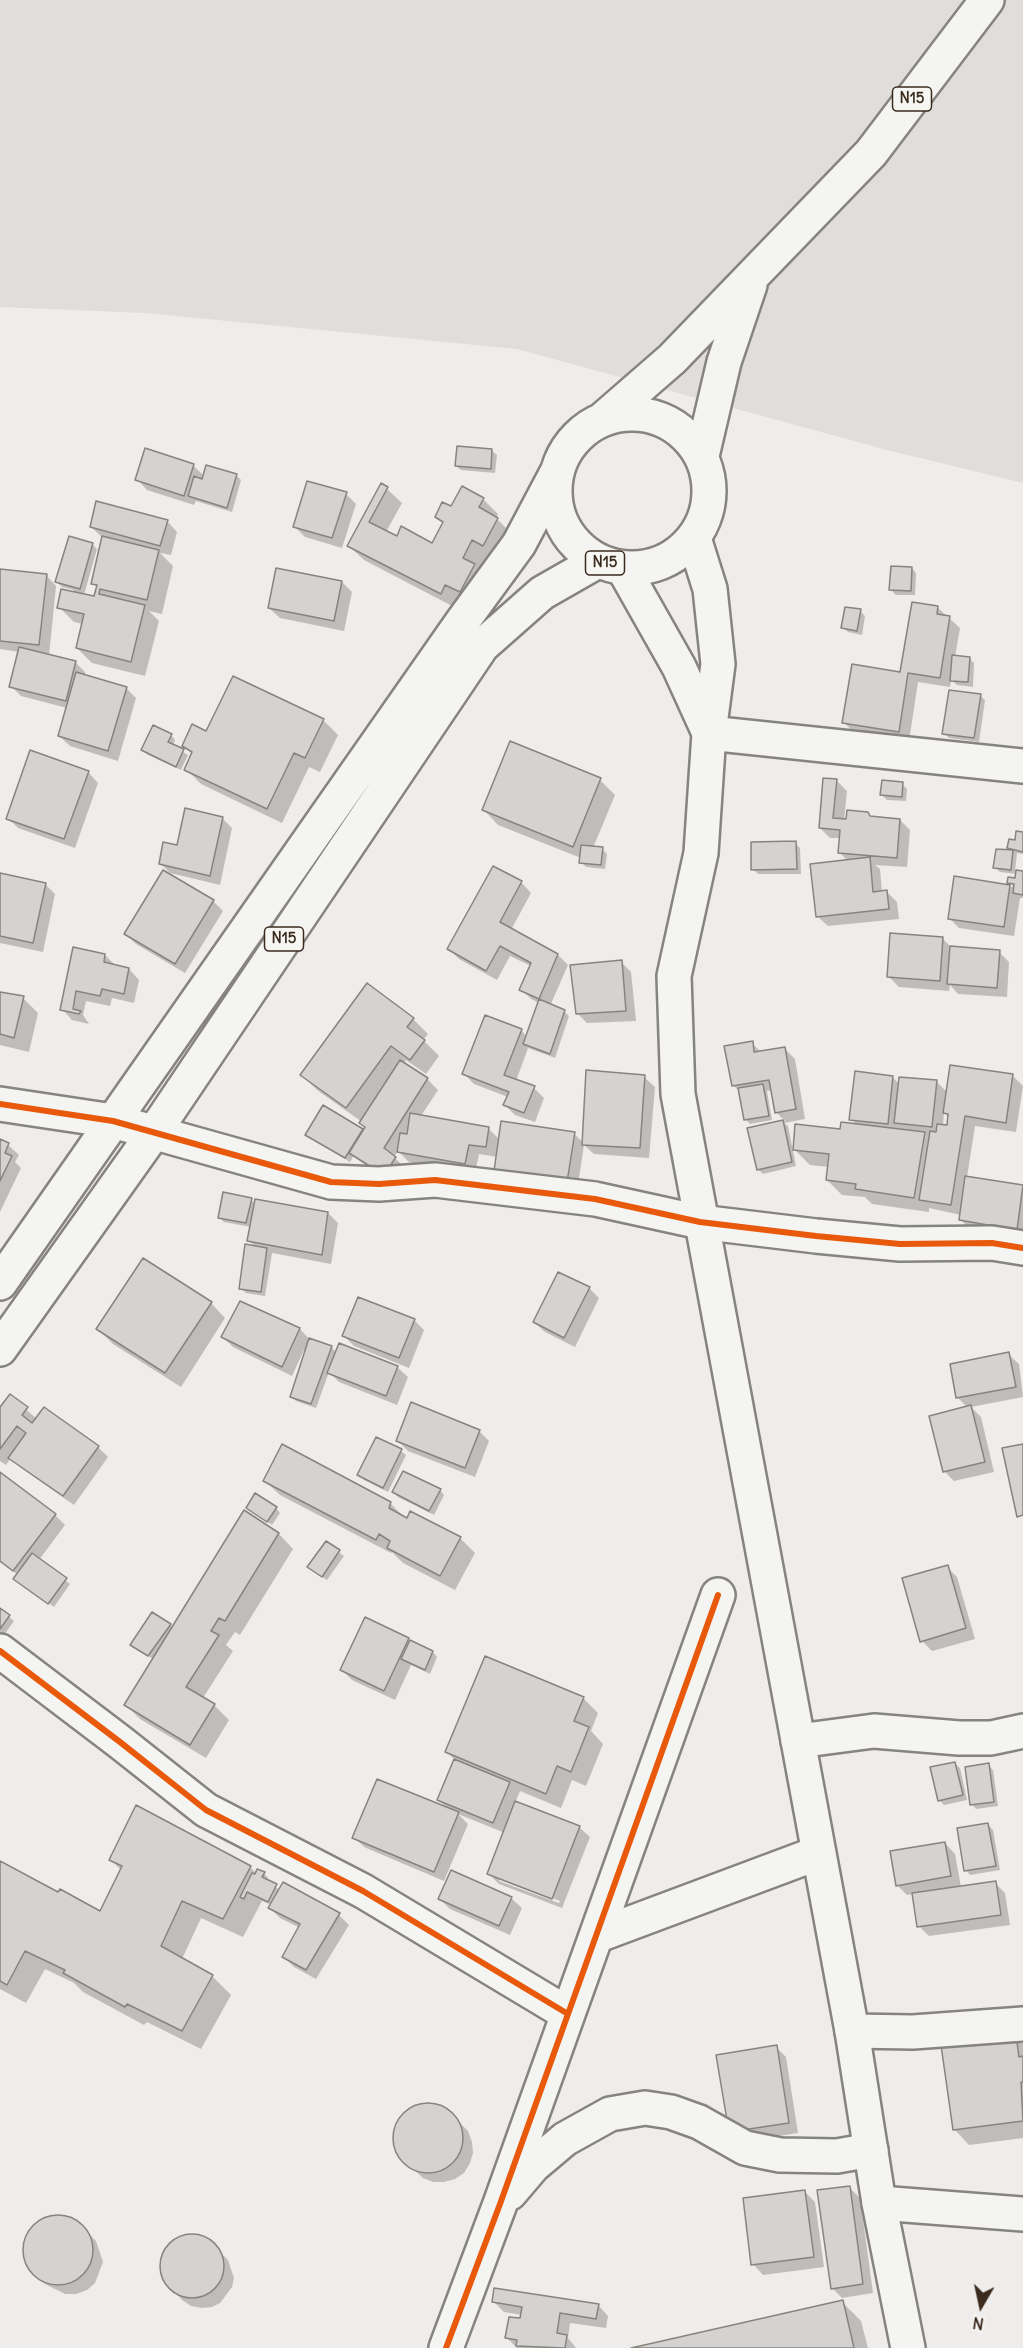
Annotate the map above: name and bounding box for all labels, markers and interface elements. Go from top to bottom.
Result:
road number: N15 [892,87,932,111]
road number: N15 [586,551,624,575]
road number: N15 [264,927,304,951]
north arrow [951,2276,1011,2336]
text: N [971,2313,985,2335]

